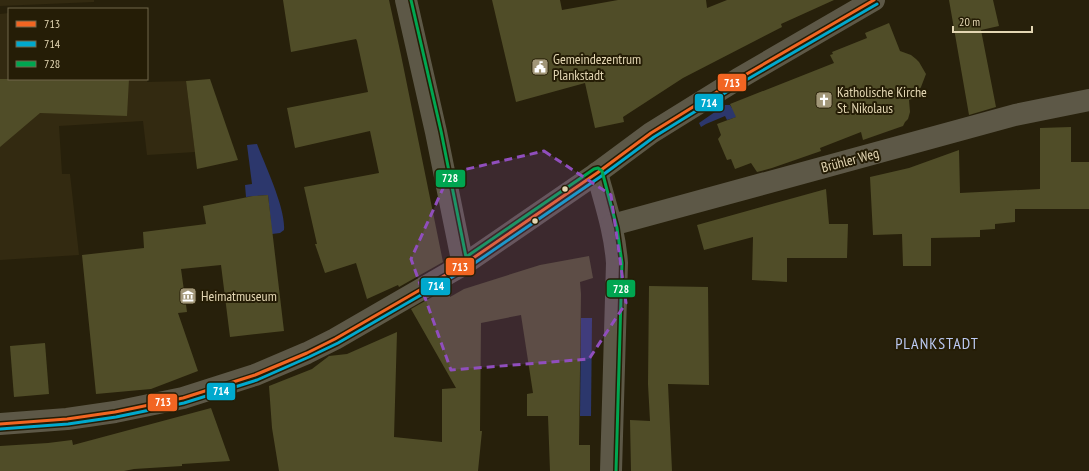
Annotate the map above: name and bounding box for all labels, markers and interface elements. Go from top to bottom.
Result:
legend [8,8,148,80]
scale bar [953,8,1032,34]
text: 20 m [959,14,980,29]
text: 713 [44,16,60,31]
text: 714 [44,36,61,51]
place label: Gemeindezentrum Plankstadt [553,50,641,84]
text: 728 [44,56,60,71]
public building icon: Gemeindezentrum Plankstadt [530,57,550,77]
line badge: 713 [717,73,747,92]
text: 713 [724,76,740,90]
place label: Katholische Kirche St. Nikolaus [837,83,927,117]
church icon: Katholische Kirche St. Nikolaus [814,90,834,110]
line badge: 714 [694,93,724,112]
text: 714 [701,96,718,110]
street label: Brühler Weg [819,144,881,176]
line badge: 728 [435,169,466,188]
text: 728 [442,171,458,185]
unlabelled marker [560,184,570,194]
unlabelled marker [530,216,540,226]
line badge: 713 [445,257,475,276]
text: 713 [452,260,468,274]
line badge: 714 [420,277,451,296]
text: 714 [428,279,445,293]
line badge: 728 [606,279,636,298]
text: 728 [613,282,629,296]
museum icon: Heimatmuseum [178,286,198,306]
place label: Heimatmuseum [201,287,277,305]
district label: PLANKSTADT [895,333,979,353]
line badge: 714 [206,382,236,401]
text: 714 [213,384,230,398]
line badge: 713 [147,393,178,412]
text: 713 [155,395,171,409]

